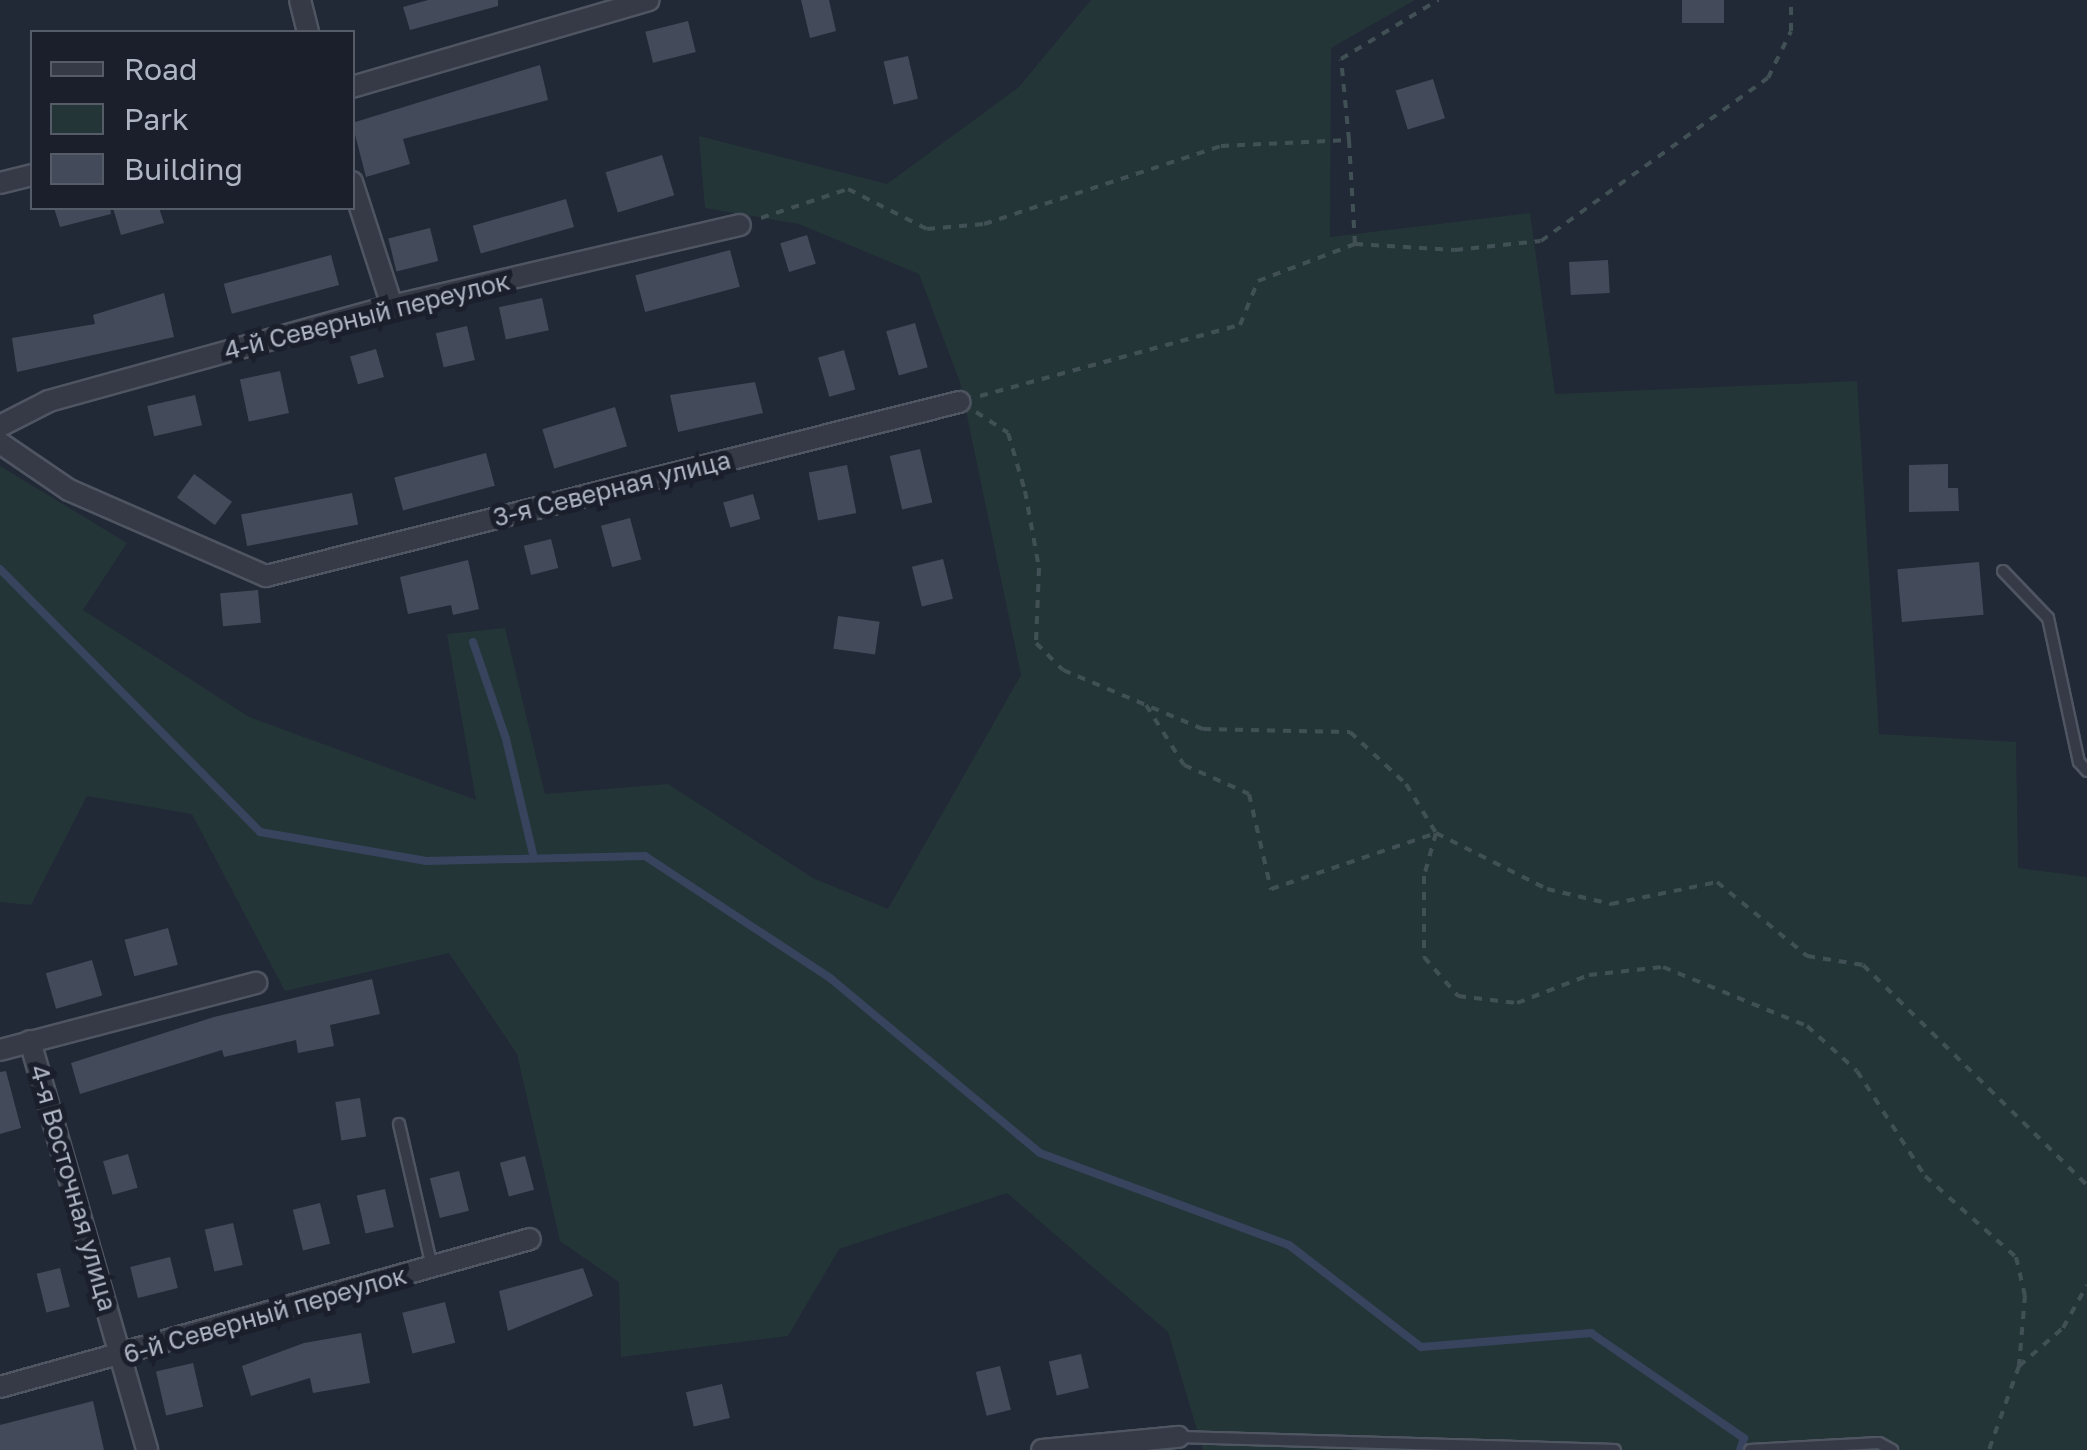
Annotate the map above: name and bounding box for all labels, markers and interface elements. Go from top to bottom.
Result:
legend [30,30,355,210]
text: Road [124,51,198,87]
text: Park [124,101,189,137]
text: Building [124,151,243,187]
street label: 4-й Северный переулок [221,266,513,366]
street label: 3-я Северная улица [490,445,734,533]
street label: 4-я Восточная улица [23,1061,123,1315]
street label: 6-й Северный переулок [120,1260,410,1370]

